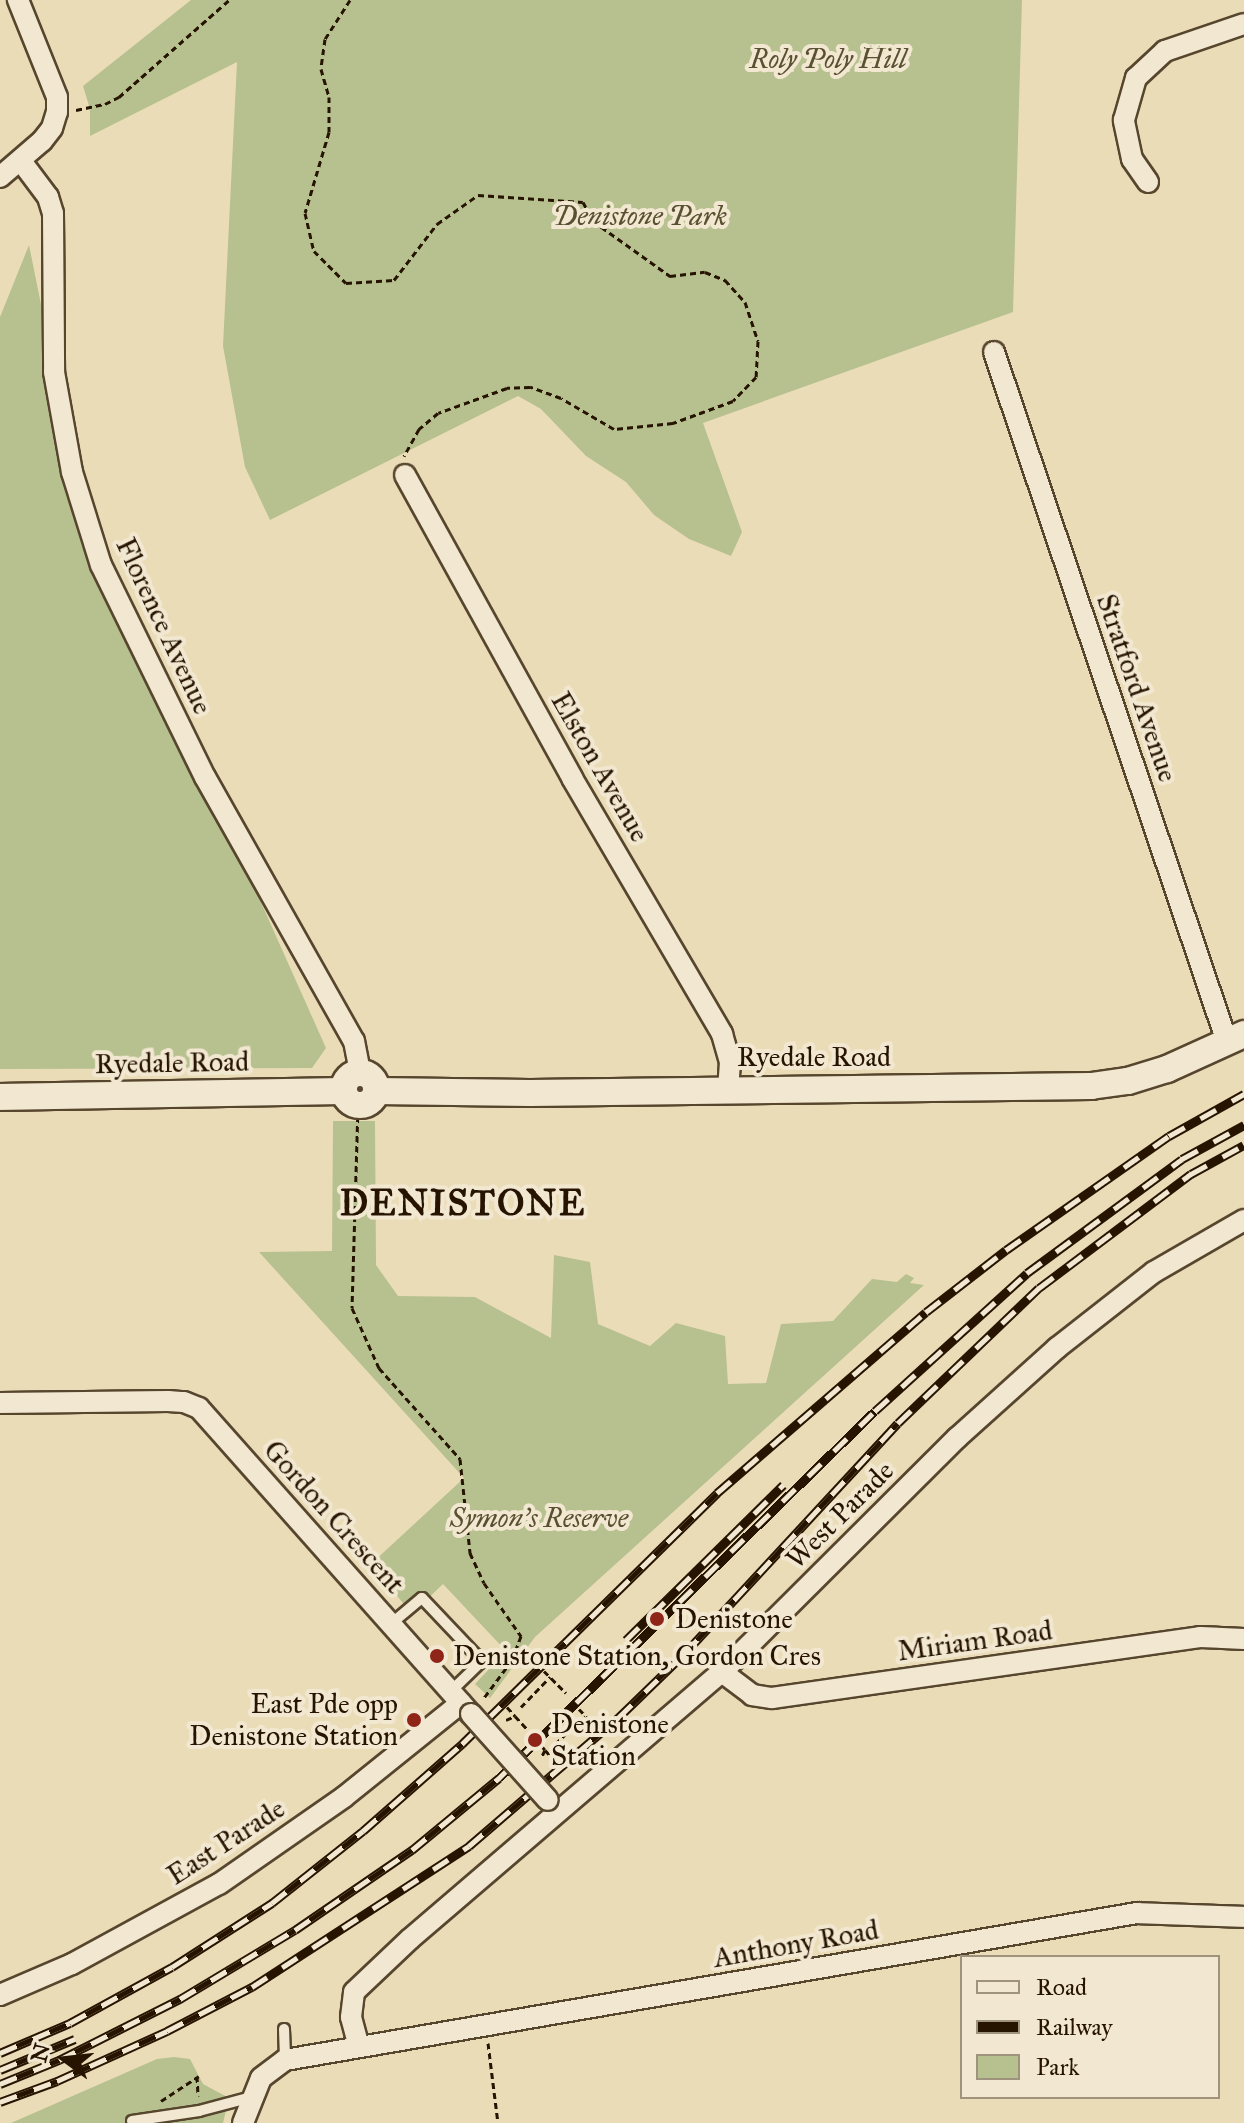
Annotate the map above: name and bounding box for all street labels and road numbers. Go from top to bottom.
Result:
street label: Florence Avenue [108,532,220,720]
street label: Stratford Avenue [1089,590,1185,786]
street label: Elston Avenue [544,686,656,848]
street label: Ryedale Road [737,1040,891,1074]
street label: Ryedale Road [95,1045,249,1081]
street label: Gordon Crescent [257,1434,411,1600]
street label: West Parade [779,1454,901,1576]
street label: Miriam Road [896,1614,1054,1668]
street label: East Parade [161,1792,291,1892]
street label: Anthony Road [711,1913,881,1975]

